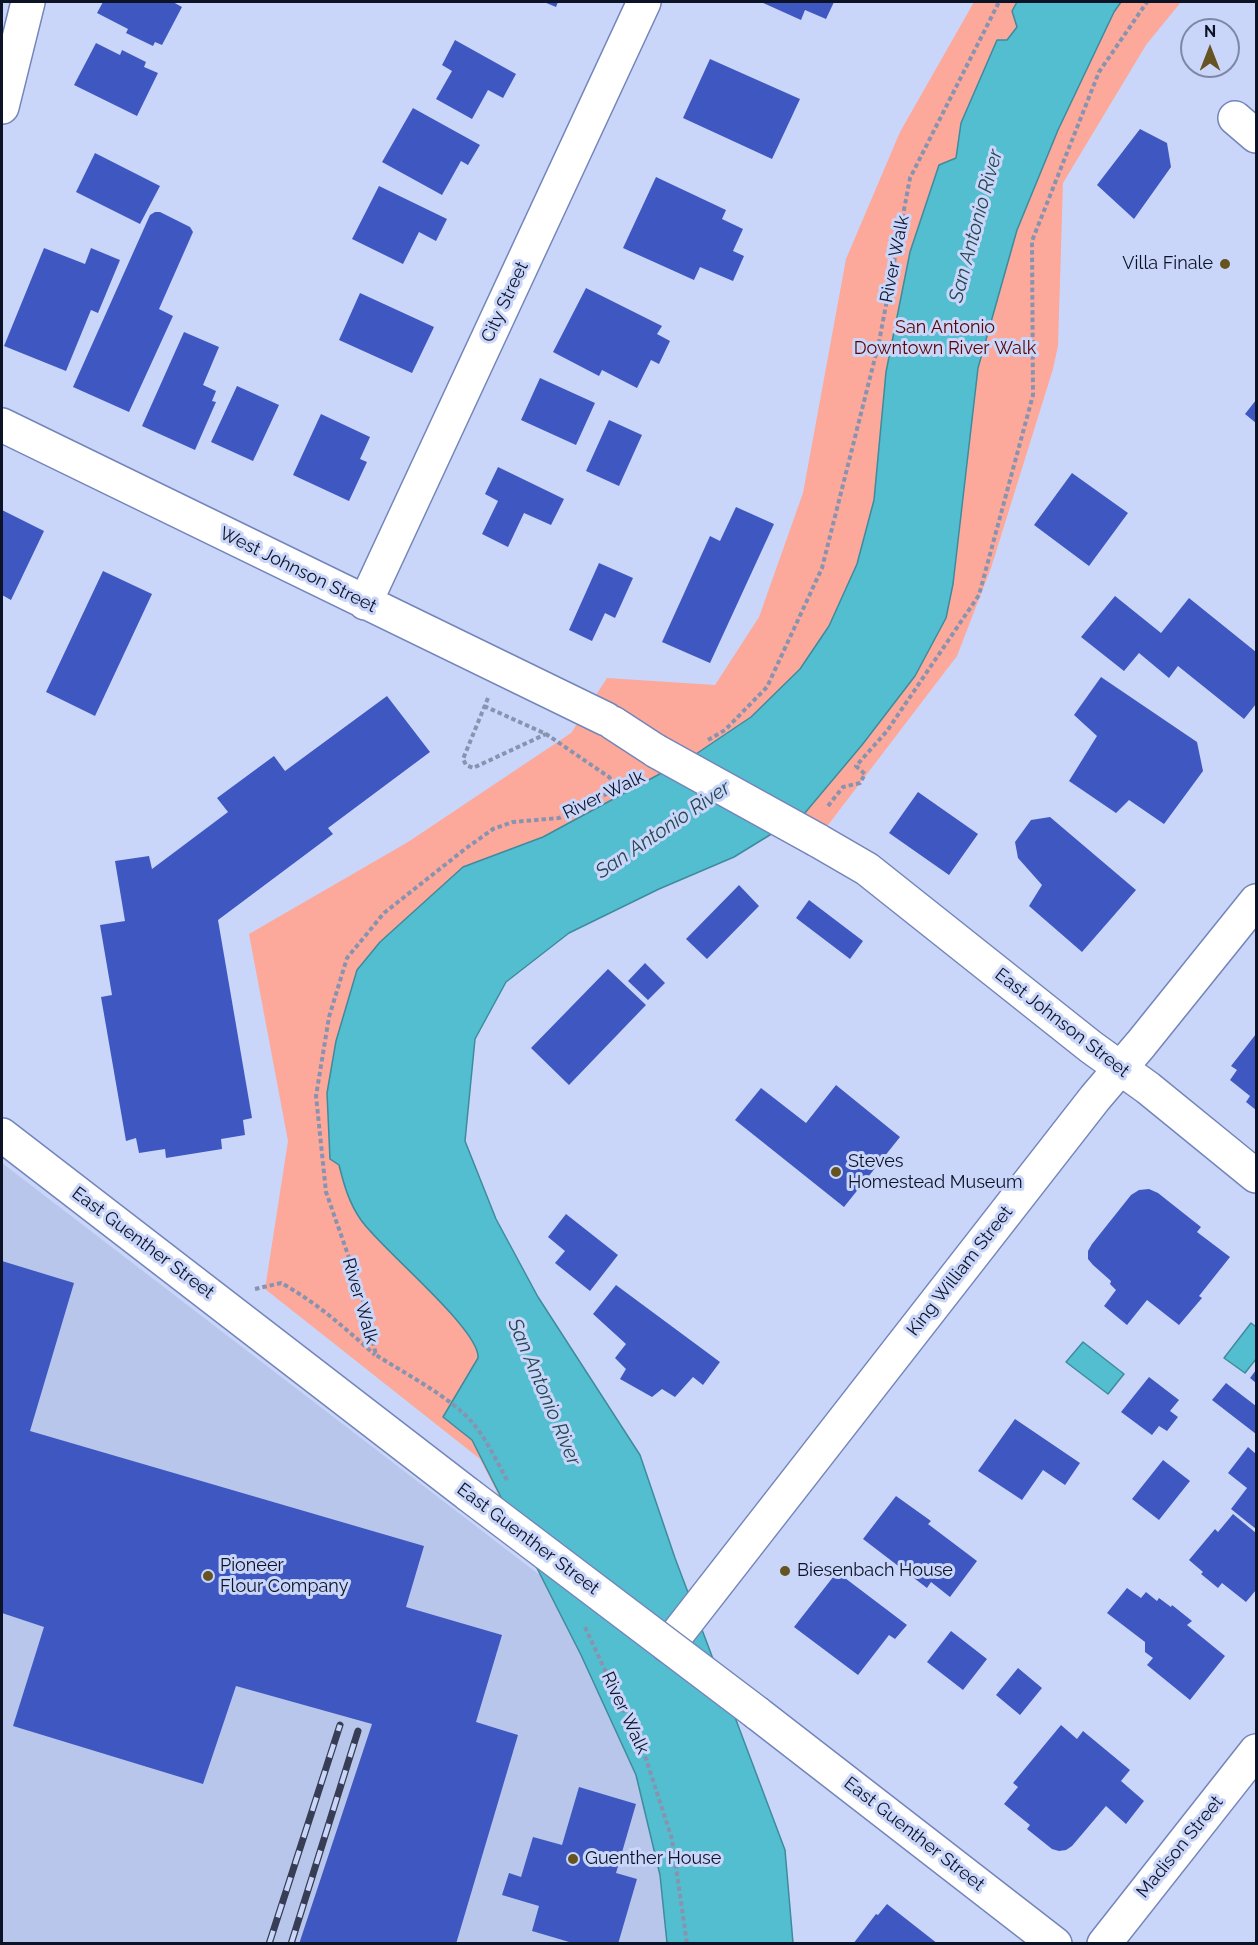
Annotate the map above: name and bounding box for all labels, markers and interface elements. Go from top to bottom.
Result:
north arrow [1180,18,1240,78]
text: N [1204,22,1216,41]
water label: San Antonio River [944,147,1008,305]
street label: River Walk [876,214,914,304]
place label: Villa Finale [1122,253,1213,275]
marker: Villa Finale [1218,257,1232,271]
street label: City Street [477,258,533,346]
park label: San Antonio Downtown River Walk [854,317,1036,360]
street label: West Johnson Street [216,523,380,617]
street label: River Walk [560,766,648,824]
water label: San Antonio River [591,776,735,884]
street label: East Johnson Street [990,964,1134,1082]
place label: Steves Homestead Museum [848,1151,1023,1194]
marker: Steves Homestead Museum [829,1165,843,1179]
street label: East Guenther Street [68,1182,218,1304]
street label: King William Street [903,1202,1017,1340]
street label: River Walk [337,1256,383,1346]
water label: San Antonio River [502,1315,586,1469]
street label: East Guenther Street [453,1478,603,1600]
place label: Pioneer Flour Company [220,1555,348,1598]
place label: Biesenbach House [797,1560,953,1582]
marker: Biesenbach House [778,1564,792,1578]
marker: Pioneer Flour Company [201,1569,215,1583]
street label: River Walk [597,1668,653,1758]
street label: East Guenther Street [839,1772,989,1896]
street label: Madison Street [1132,1792,1228,1902]
place label: Guenther House [585,1848,721,1870]
marker: Guenther House [566,1852,580,1866]

